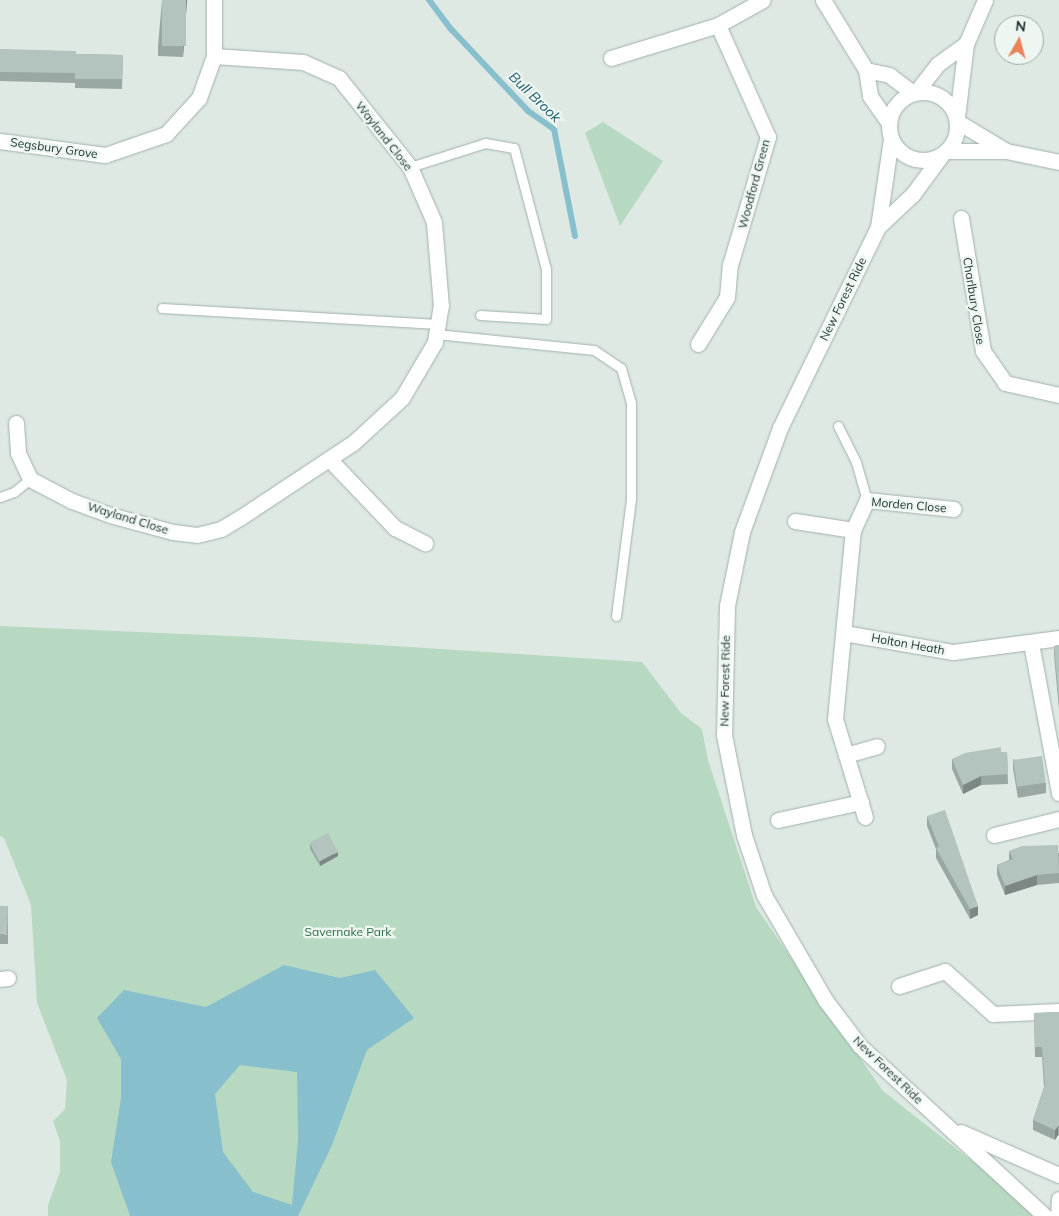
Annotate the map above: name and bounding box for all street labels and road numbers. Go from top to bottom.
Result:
street label: Wayland Close [352,98,416,174]
street label: Segsbury Grove [9,135,99,161]
street label: Woodford Green [735,138,773,230]
street label: New Forest Ride [817,255,869,343]
street label: Charlbury Close [960,256,988,346]
street label: Morden Close [871,495,947,515]
street label: Wayland Close [86,499,170,537]
street label: Holton Heath [870,630,946,658]
street label: New Forest Ride [717,635,733,727]
street label: New Forest Ride [850,1033,926,1107]

